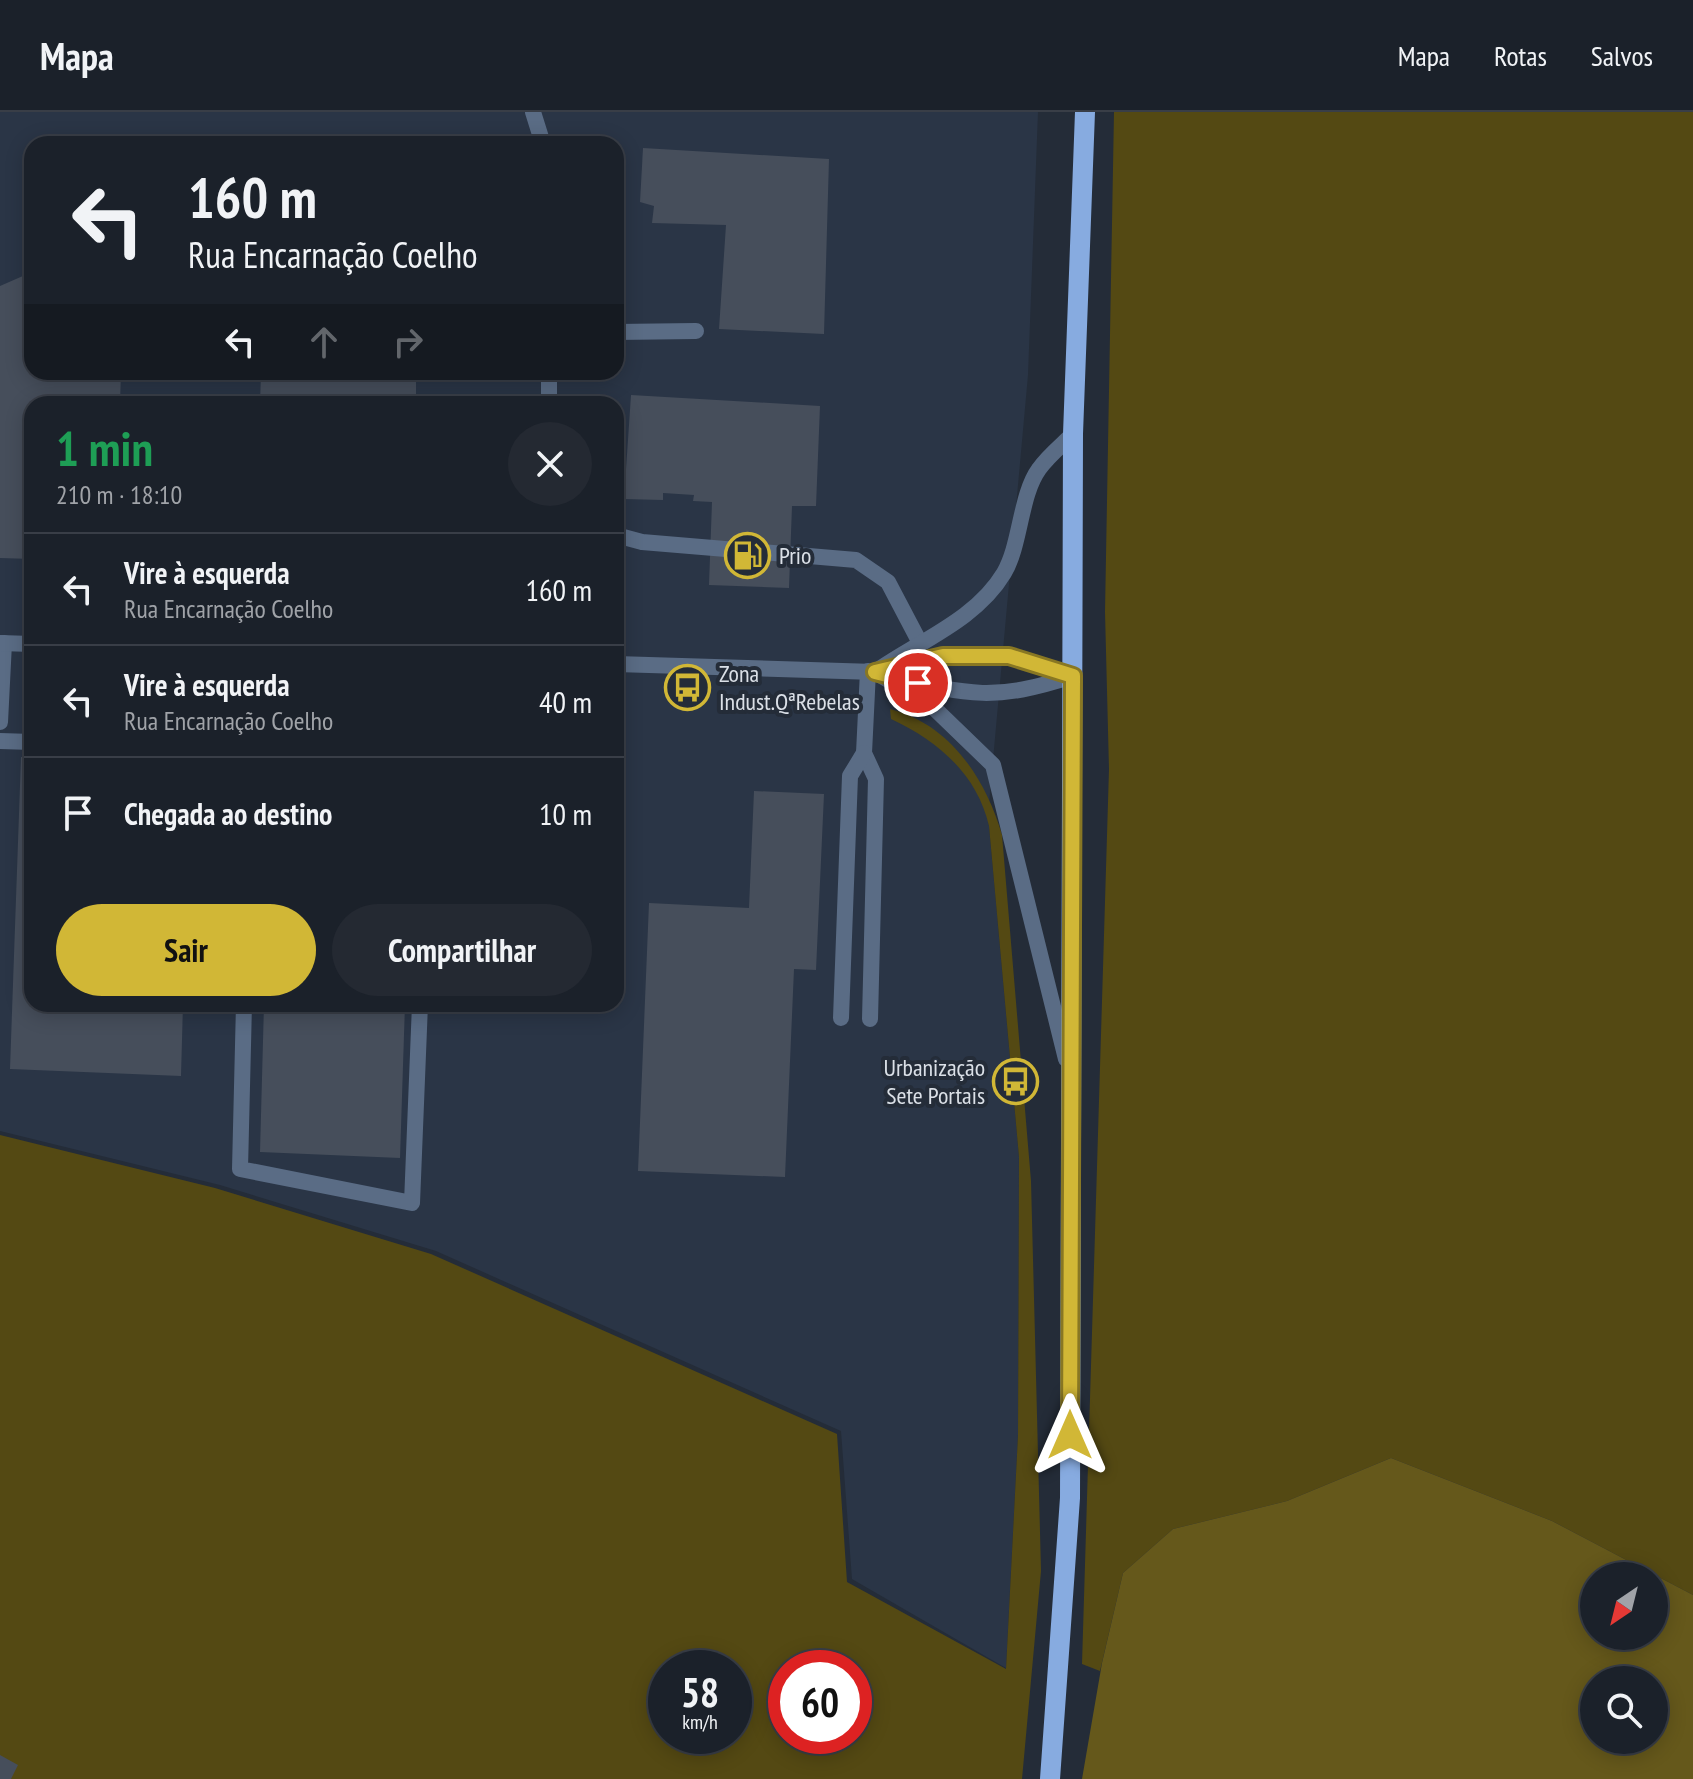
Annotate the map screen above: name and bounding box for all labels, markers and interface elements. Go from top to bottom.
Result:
text: Mapa [40,31,114,80]
text: Mapa [1398,37,1450,74]
text: Rotas [1494,37,1547,74]
text: Salvos [1591,37,1653,74]
text: 160 m [188,161,317,233]
icon: left [56,168,160,272]
text: Rua Encarnação Coelho [188,231,478,278]
icon: left [218,320,262,364]
icon: ahead [302,320,346,364]
icon: right [386,320,430,364]
text: 1 min [56,417,153,479]
button: close [508,422,592,506]
text: 210 m · 18:10 [56,478,182,511]
fuel station icon: Prio [724,532,772,580]
place label: Prio [779,540,811,571]
text: Vire à esquerda [124,553,290,592]
icon: left [56,567,100,611]
text: 160 m [526,570,592,609]
text: Rua Encarnação Coelho [124,592,333,625]
pin [884,649,952,717]
place label: Zona Indust.QªRebelas [719,658,860,717]
icon: arrive [896,661,940,705]
bus stop icon: Zona Indust.QªRebelas [664,664,712,712]
text: Vire à esquerda [124,665,290,704]
icon: left [56,679,100,723]
text: 40 m [539,682,592,721]
text: Rua Encarnação Coelho [124,704,333,737]
icon: arrive [56,791,100,835]
text: Chegada ao destino [124,794,332,833]
text: 10 m [539,794,592,833]
button: Sair [56,904,316,996]
button: Compartilhar [332,904,592,996]
place label: Urbanização Sete Portais [883,1052,985,1111]
bus stop icon: Urbanização Sete Portais [992,1058,1040,1106]
position arrow [1028,1393,1112,1477]
north arrow [1580,1562,1668,1650]
map controls [1580,1562,1668,1754]
speed limit sign: 60 [768,1650,872,1754]
text: 58 [681,1666,719,1718]
button: search [1580,1666,1668,1754]
text: km/h [682,1709,718,1735]

